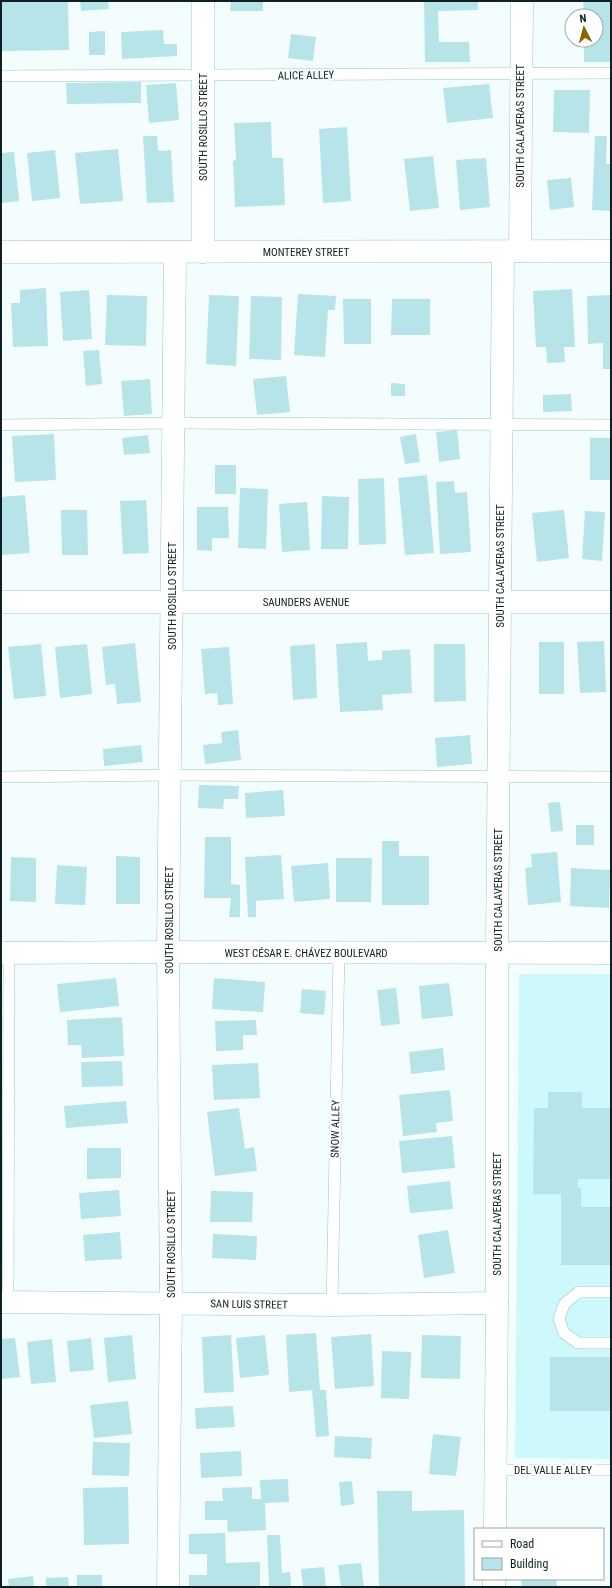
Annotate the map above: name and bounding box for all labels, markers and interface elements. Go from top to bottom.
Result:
north arrow [564,8,604,48]
text: N [579,12,587,25]
street label: SOUTH CALAVERAS STREET [514,64,527,188]
street label: ALICE ALLEY [278,69,335,82]
street label: SOUTH ROSILLO STREET [197,73,210,181]
street label: MONTEREY STREET [263,246,349,259]
street label: SOUTH CALAVERAS STREET [494,504,507,628]
street label: SOUTH ROSILLO STREET [166,542,179,650]
street label: SAUNDERS AVENUE [263,596,350,609]
street label: SOUTH CALAVERAS STREET [492,828,505,952]
street label: SOUTH ROSILLO STREET [163,866,176,974]
street label: WEST CÉSAR E. CHÁVEZ BOULEVARD [224,947,388,960]
street label: SNOW ALLEY [328,1100,343,1158]
street label: SOUTH CALAVERAS STREET [491,1152,504,1276]
street label: SOUTH ROSILLO STREET [165,1190,178,1298]
street label: SAN LUIS STREET [210,1297,288,1312]
street label: DEL VALLE ALLEY [514,1464,592,1477]
legend [474,1528,604,1580]
text: Road [510,1537,534,1551]
text: Building [510,1557,548,1571]

